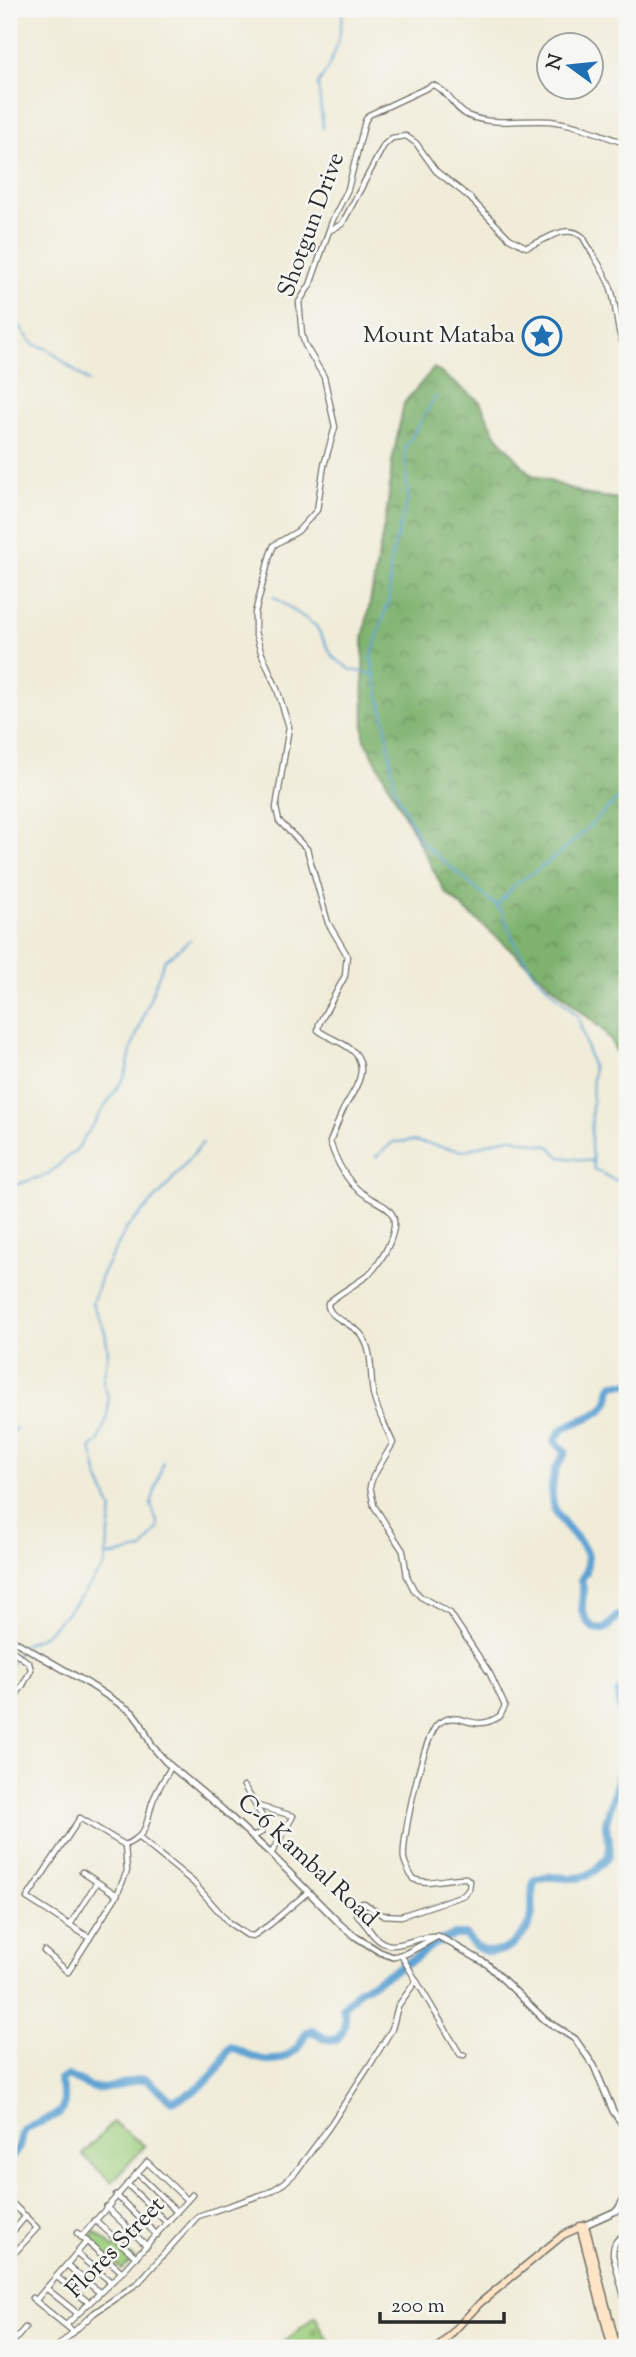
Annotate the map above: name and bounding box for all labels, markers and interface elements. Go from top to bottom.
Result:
north arrow [534,32,604,102]
text: N [541,51,571,73]
street label: Shotgun Drive [270,148,354,302]
place icon: Mount Mataba [521,315,563,357]
place label: Mount Mataba [363,319,515,353]
street label: C-6 Kambal Road [229,1787,385,1936]
street label: Flores Street [59,2190,173,2306]
scale bar [380,2280,505,2324]
text: 200 m [391,2292,445,2322]

